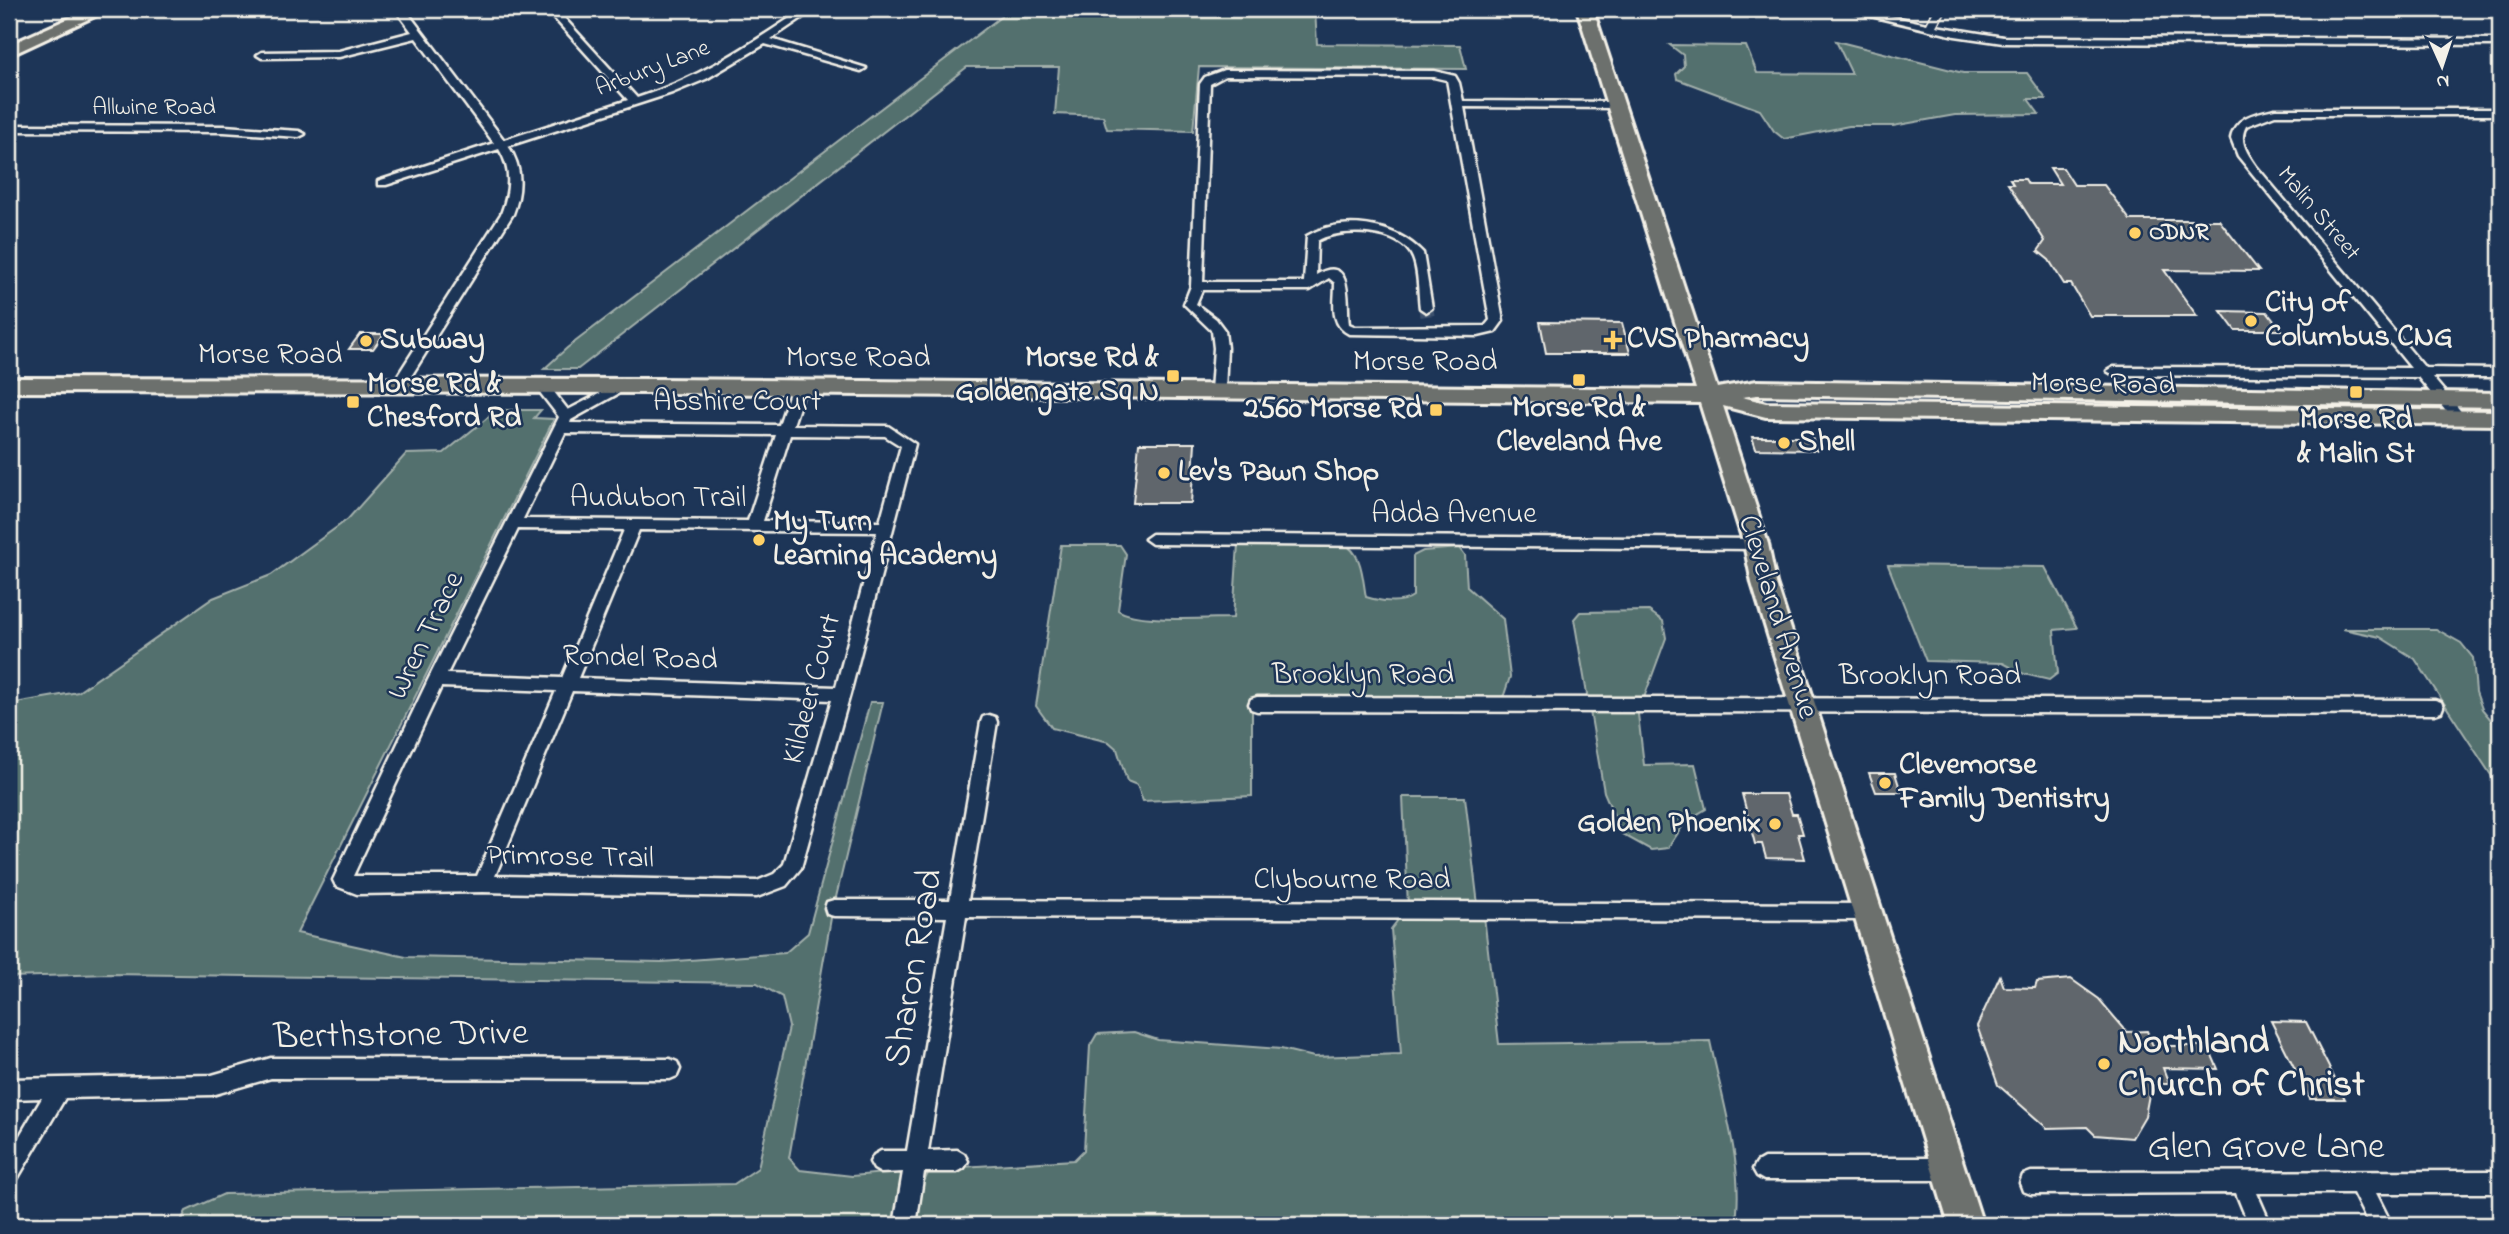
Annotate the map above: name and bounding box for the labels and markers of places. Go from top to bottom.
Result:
place label: ODNR [2149,216,2209,251]
marker: ODNR [2127,225,2143,241]
place label: City of Columbus CNG [2265,282,2453,360]
marker: City of Columbus CNG [2243,313,2259,329]
place label: CVS Pharmacy [1627,318,1809,362]
place label: Subway [380,319,485,363]
marker: CVS Pharmacy [1605,332,1621,348]
marker: Subway [358,333,374,349]
place label: Morse Rd & Goldengate Sq N [955,337,1159,416]
place label: Morse Rd & Chesford Rd [367,363,521,441]
marker: Morse Rd & Goldengate Sq N [1165,368,1181,384]
marker: Morse Rd & Cleveland Ave [1571,372,1587,388]
marker: Morse Rd & Malin St [2348,384,2364,400]
place label: Morse Rd & Cleveland Ave [1496,387,1663,465]
place label: 2560 Morse Rd [1243,388,1422,432]
marker: Morse Rd & Chesford Rd [345,394,361,410]
place label: Morse Rd & Malin St [2296,399,2416,477]
marker: 2560 Morse Rd [1428,402,1444,418]
place label: Shell [1798,421,1855,465]
marker: Shell [1776,435,1792,451]
place label: Lev's Pawn Shop [1178,451,1379,495]
marker: Lev's Pawn Shop [1156,465,1172,481]
place label: My Turn Learning Academy [773,501,997,580]
marker: My Turn Learning Academy [751,532,767,548]
place label: Clevemorse Family Dentistry [1897,744,2110,822]
marker: Clevemorse Family Dentistry [1877,775,1893,791]
place label: Golden Phoenix [1577,802,1761,846]
marker: Golden Phoenix [1767,816,1783,832]
place label: Northland Church of Christ [2118,1016,2365,1113]
marker: Northland Church of Christ [2096,1056,2112,1072]

